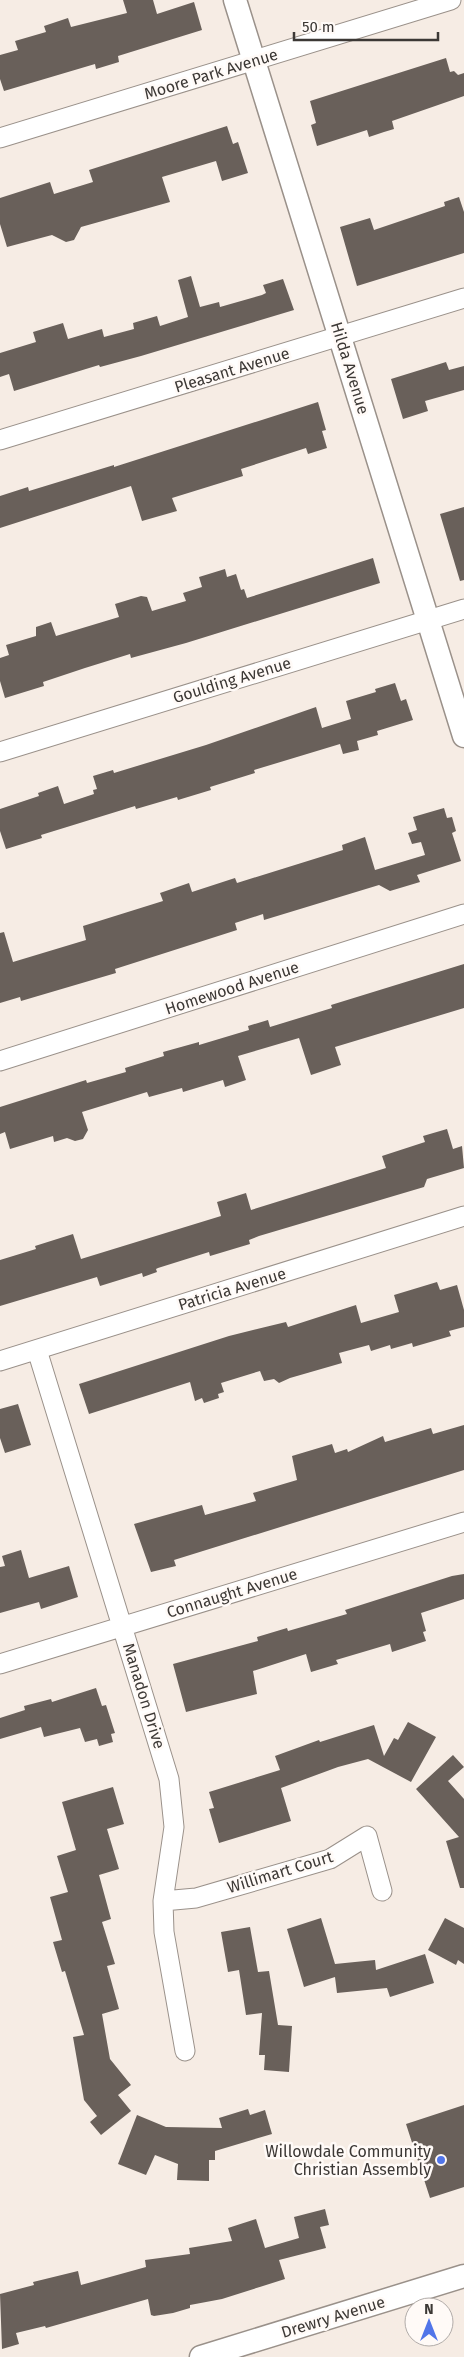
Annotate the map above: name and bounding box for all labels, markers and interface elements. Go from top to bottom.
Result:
scale bar [294,10,438,42]
text: 50 m [302,18,335,36]
street label: Moore Park Avenue [142,45,280,103]
street label: Hilda Avenue [327,319,373,417]
street label: Pleasant Avenue [172,343,292,397]
street label: Goulding Avenue [171,653,293,707]
street label: Homewood Avenue [163,957,301,1019]
street label: Patricia Avenue [176,1264,288,1314]
street label: Connaught Avenue [164,1564,300,1622]
street label: Manadon Drive [119,1641,169,1751]
street label: Willimart Court [225,1847,335,1897]
place label: Willowdale Community Christian Assembly [265,2142,431,2179]
marker: Willowdale Community Christian Assembly [435,2154,447,2166]
street label: Drewry Avenue [279,2292,387,2342]
north arrow [404,2297,454,2347]
text: N [424,2301,434,2318]

